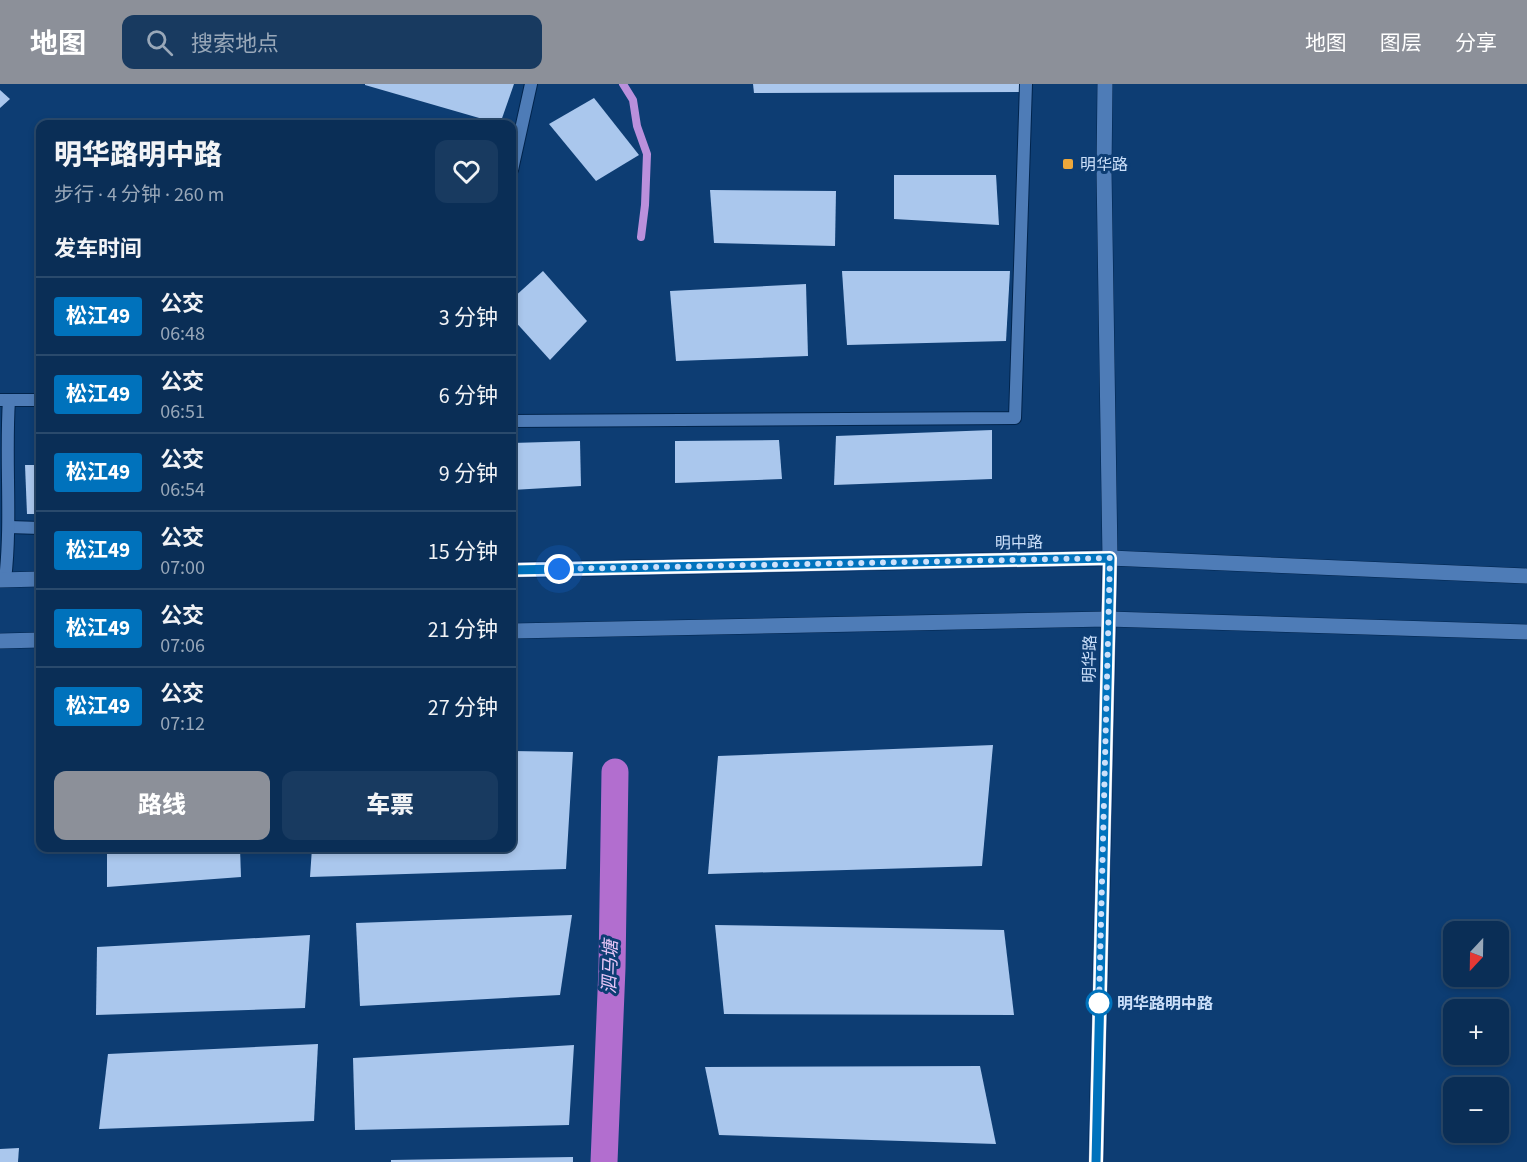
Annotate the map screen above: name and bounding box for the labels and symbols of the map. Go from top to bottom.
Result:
place label: 明华路 [1080,154,1128,176]
marker: 明华路 [1061,157,1075,171]
street label: 明中路 [995,532,1043,554]
your location [544,554,574,584]
street label: 明华路 [1079,635,1101,683]
north arrow [1443,921,1509,987]
water label: 泗马塘 [597,937,624,994]
marker: 明华路明中路 [1086,990,1112,1016]
place label: 明华路明中路 [1117,993,1213,1015]

